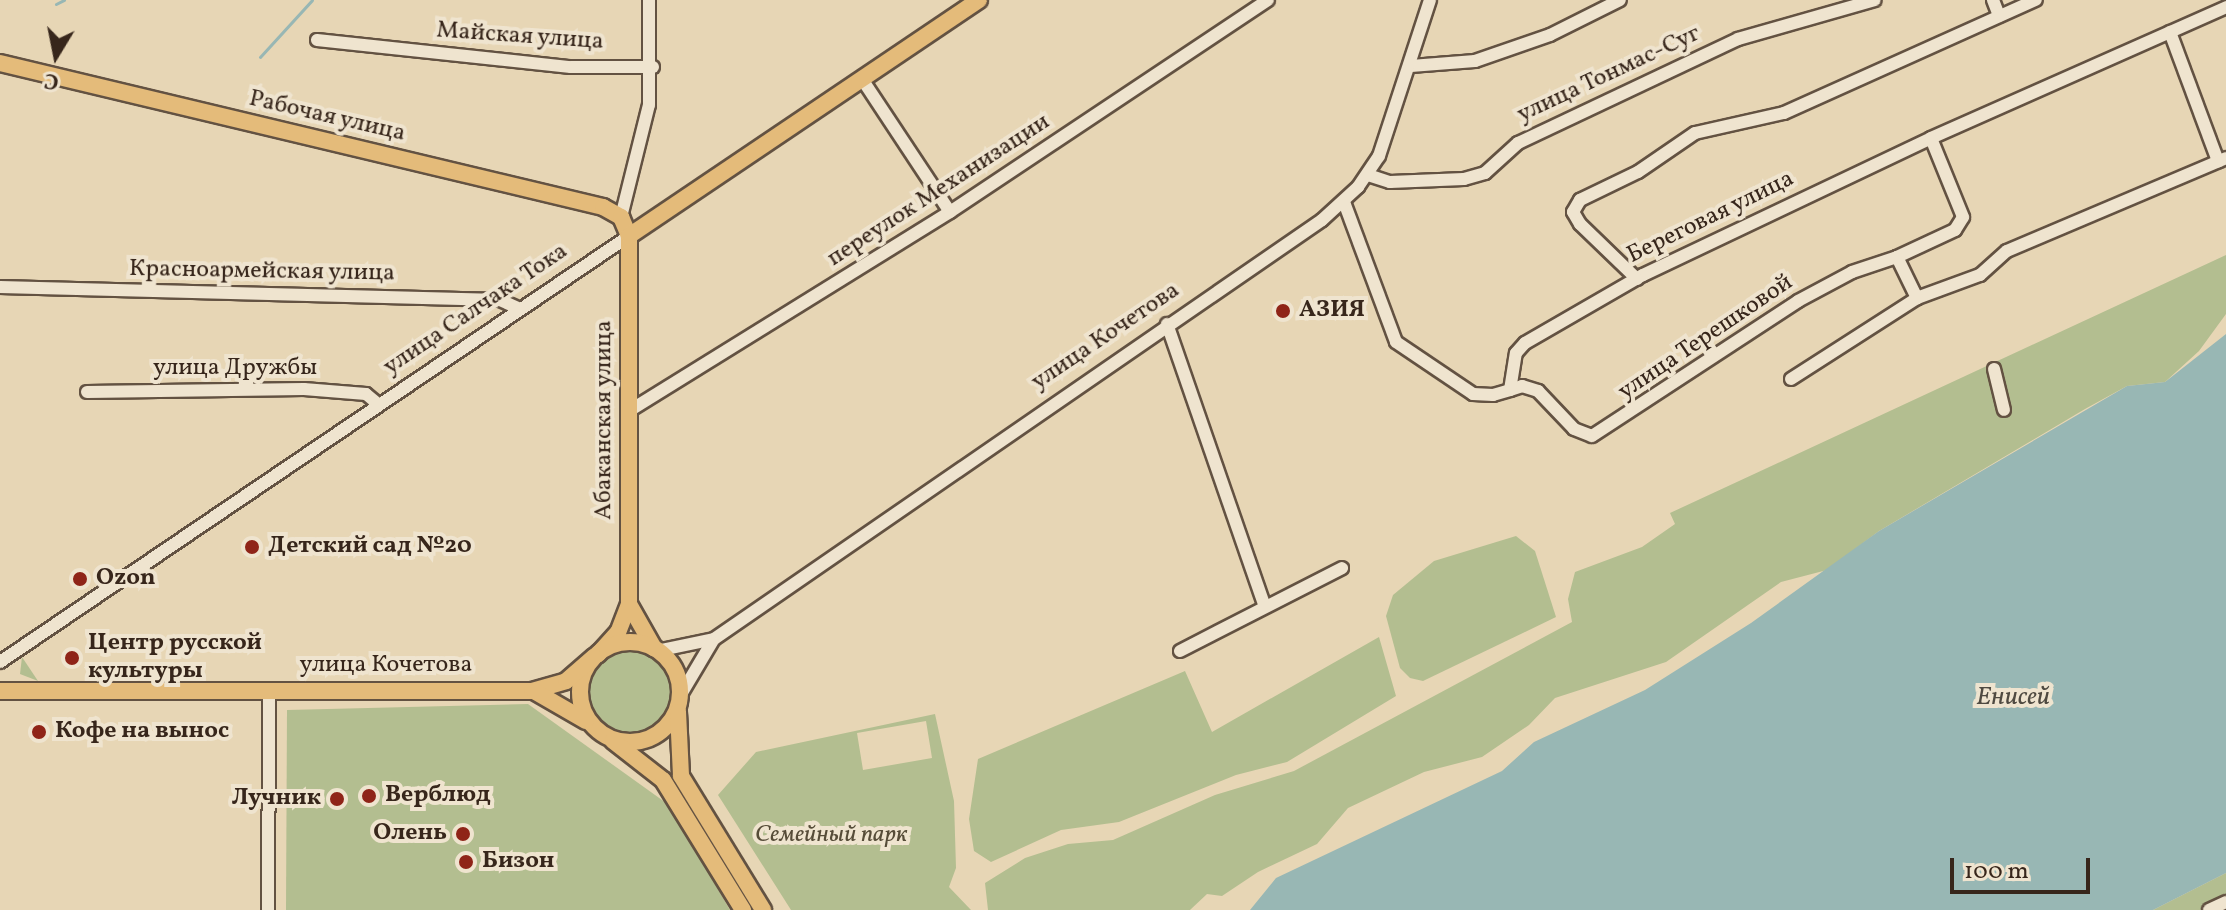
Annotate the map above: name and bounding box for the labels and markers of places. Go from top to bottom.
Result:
place label: АЗИЯ [1299,297,1365,325]
marker: АЗИЯ [1274,302,1292,320]
place label: Детский сад №20 [268,533,472,561]
marker: Детский сад №20 [243,538,261,556]
place label: Ozon [96,565,156,593]
marker: Ozon [71,570,89,588]
place label: Центр русской культуры [88,630,262,686]
marker: Центр русской культуры [63,649,81,667]
place label: Кофе на вынос [55,718,229,746]
marker: Кофе на вынос [30,723,48,741]
place label: Верблюд [385,782,491,810]
place label: Лучник [232,785,321,813]
marker: Верблюд [360,787,378,805]
marker: Лучник [328,790,346,808]
place label: Олень [373,820,447,848]
marker: Олень [454,825,472,843]
place label: Бизон [482,848,554,876]
marker: Бизон [457,853,475,871]

